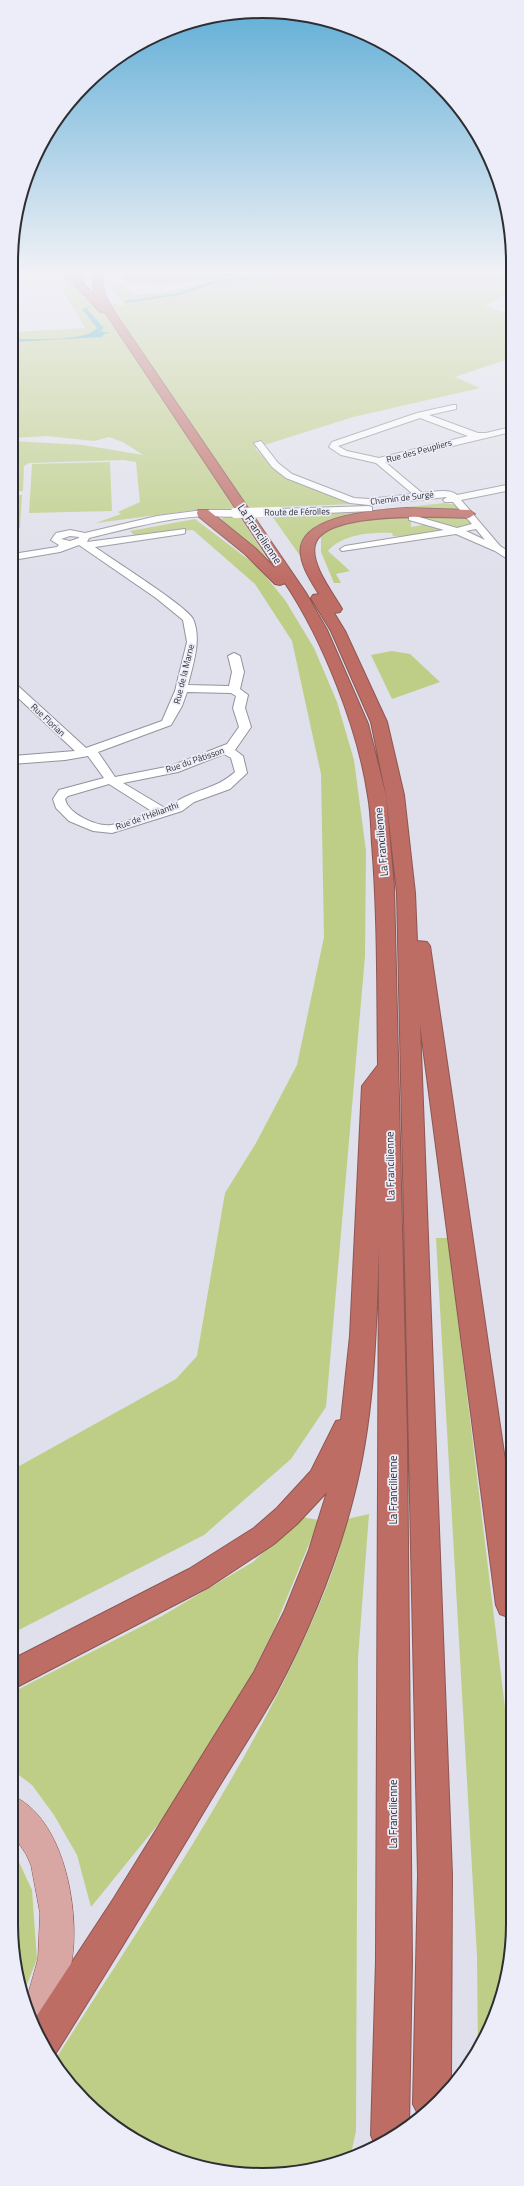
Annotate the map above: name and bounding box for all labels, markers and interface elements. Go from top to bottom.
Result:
street label: Rue des Peupliers [385,435,453,466]
street label: Chemin de Surgé [370,487,435,508]
street label: La Francilienne [234,501,286,567]
street label: Route de Férolles [264,504,330,519]
street label: Rue de la Marne [170,642,197,705]
street label: Rue Florian [28,700,69,739]
street label: Rue du Pâtisson [164,743,226,776]
street label: Rue de l'Hélianthi [114,798,180,833]
street label: La Francilienne [370,806,392,877]
street label: La Francilienne [381,1131,399,1201]
street label: La Francilienne [385,1455,401,1525]
street label: La Francilienne [385,1779,401,1849]

